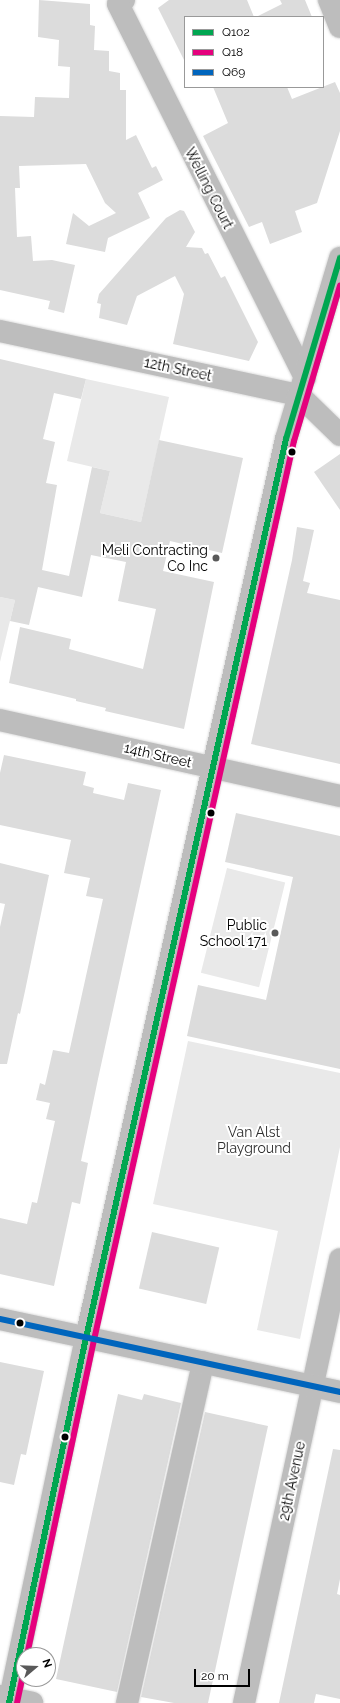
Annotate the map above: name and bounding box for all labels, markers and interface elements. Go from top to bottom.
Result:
legend [184,16,324,88]
text: Q102 [222,25,250,39]
text: Q18 [222,45,243,59]
text: Q69 [222,65,245,79]
street label: Welling Court [181,145,237,231]
street label: 12th Street [143,354,213,384]
unlabelled marker [287,447,297,457]
place label: Meli Contracting Co Inc [102,542,208,574]
marker: Meli Contracting Co Inc [211,553,221,563]
street label: 14th Street [123,739,193,771]
unlabelled marker [206,808,216,818]
place label: Public School 171 [199,917,267,950]
marker: Public School 171 [270,928,280,938]
park label: Van Alst Playground [217,1124,291,1156]
unlabelled marker [15,1318,25,1328]
unlabelled marker [60,1432,70,1442]
street label: 29th Avenue [275,1440,309,1522]
north arrow [16,1647,56,1687]
text: N [39,1657,54,1669]
scale bar [196,1661,252,1687]
text: 20 m [201,1669,229,1683]

